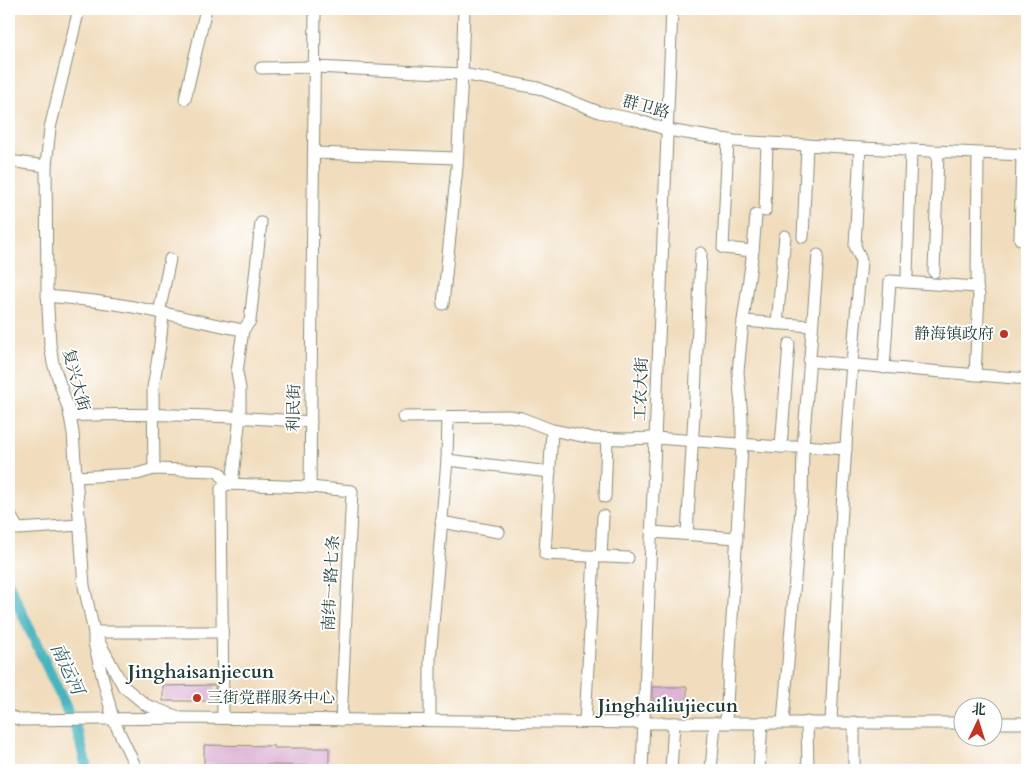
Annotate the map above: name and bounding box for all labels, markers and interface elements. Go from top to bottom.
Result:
street label: 群卫路 [620,90,672,124]
place label: 静海镇政府 [914,323,994,345]
marker: 静海镇政府 [998,328,1010,340]
street label: 复兴大街 [57,346,95,414]
street label: 工农大街 [629,357,653,421]
street label: 利民街 [283,384,305,432]
street label: 南纬一路七条 [318,534,344,632]
water label: 南运河 [44,639,91,701]
district label: Jinghaisanjiecun [125,659,275,685]
place label: 三街党群服务中心 [207,687,335,709]
marker: 三街党群服务中心 [191,692,203,704]
district label: Jinghailiujiecun [595,693,739,719]
north arrow [954,696,1004,746]
text: 北 [971,700,987,719]

